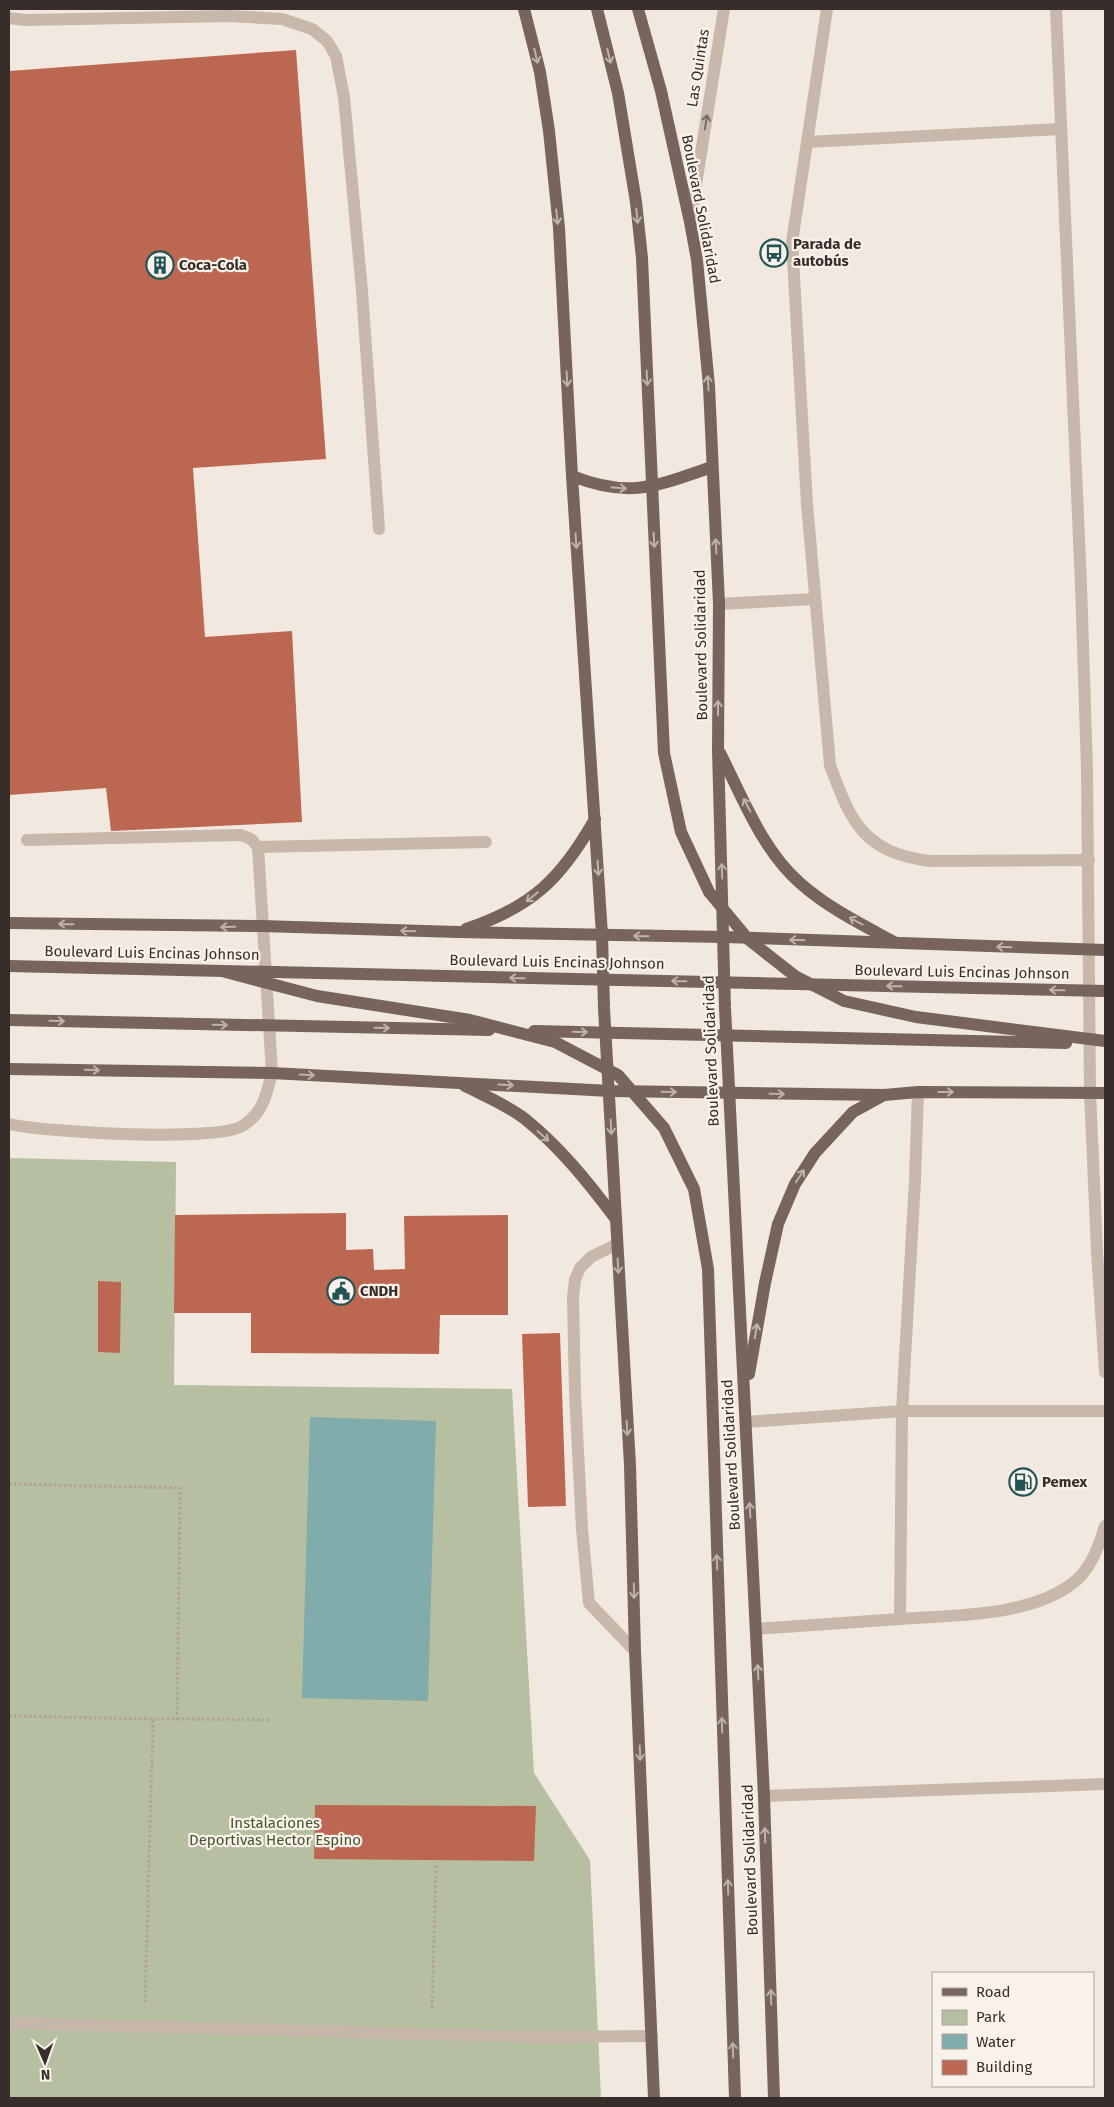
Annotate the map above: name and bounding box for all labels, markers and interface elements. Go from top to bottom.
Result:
street label: Las Quintas [683,28,713,108]
one-way arrow [605,47,614,63]
one-way arrow [532,48,541,64]
one-way arrow [701,114,711,130]
street label: Boulevard Solidaridad [678,133,724,285]
one-way arrow [632,207,642,223]
one-way arrow [553,209,562,225]
place label: Parada de autobús [793,235,861,270]
bus stop icon: Parada de autobús [759,238,789,268]
building icon: Coca-Cola [145,250,175,280]
place label: Coca-Cola [179,256,247,274]
one-way arrow [642,370,651,386]
one-way arrow [562,371,571,387]
one-way arrow [704,376,713,392]
one-way arrow [611,483,627,493]
one-way arrow [650,532,659,548]
one-way arrow [572,533,581,549]
one-way arrow [711,538,720,554]
street label: Boulevard Solidaridad [691,569,711,721]
one-way arrow [713,700,723,716]
one-way arrow [742,798,751,813]
one-way arrow [593,860,602,876]
one-way arrow [717,863,727,879]
one-way arrow [526,892,539,903]
one-way arrow [848,916,863,926]
one-way arrow [58,920,74,929]
one-way arrow [220,922,236,932]
one-way arrow [400,926,416,935]
one-way arrow [633,931,649,940]
one-way arrow [790,935,806,945]
street label: Boulevard Luis Encinas Johnson [44,942,260,964]
one-way arrow [996,942,1012,952]
street label: Boulevard Luis Encinas Johnson [449,951,665,973]
street label: Boulevard Luis Encinas Johnson [854,961,1070,983]
one-way arrow [509,973,525,982]
street label: Boulevard Solidaridad [699,975,723,1127]
one-way arrow [671,977,687,986]
one-way arrow [886,982,902,991]
one-way arrow [1049,985,1065,995]
one-way arrow [49,1016,65,1026]
one-way arrow [212,1020,228,1029]
one-way arrow [374,1023,390,1033]
one-way arrow [572,1028,588,1037]
one-way arrow [84,1065,100,1075]
one-way arrow [299,1071,315,1080]
one-way arrow [498,1081,514,1090]
one-way arrow [660,1087,677,1097]
one-way arrow [937,1087,953,1097]
one-way arrow [769,1089,785,1098]
one-way arrow [607,1118,616,1134]
one-way arrow [537,1130,550,1141]
one-way arrow [796,1170,806,1184]
one-way arrow [613,1258,622,1274]
public building icon: CNDH [326,1276,356,1306]
place label: CNDH [360,1282,398,1300]
one-way arrow [752,1324,762,1340]
street label: Boulevard Solidaridad [718,1379,744,1531]
one-way arrow [623,1420,632,1436]
fuel station icon: Pemex [1008,1467,1038,1497]
place label: Pemex [1042,1473,1088,1491]
one-way arrow [746,1502,755,1518]
one-way arrow [713,1555,722,1571]
one-way arrow [629,1582,639,1599]
one-way arrow [753,1665,763,1681]
one-way arrow [718,1717,727,1733]
one-way arrow [635,1745,644,1761]
street label: Boulevard Solidaridad [738,1784,762,1936]
park label: Instalaciones Deportivas Hector Espino [189,1814,361,1849]
one-way arrow [760,1827,770,1843]
one-way arrow [723,1879,732,1895]
legend [932,1972,1094,2087]
text: Road [976,1983,1011,2001]
one-way arrow [766,1989,775,2005]
text: Park [976,2008,1006,2026]
text: Water [976,2033,1015,2051]
north arrow [20,2037,70,2087]
one-way arrow [728,2042,738,2058]
text: Building [976,2058,1032,2076]
text: N [40,2066,50,2083]

